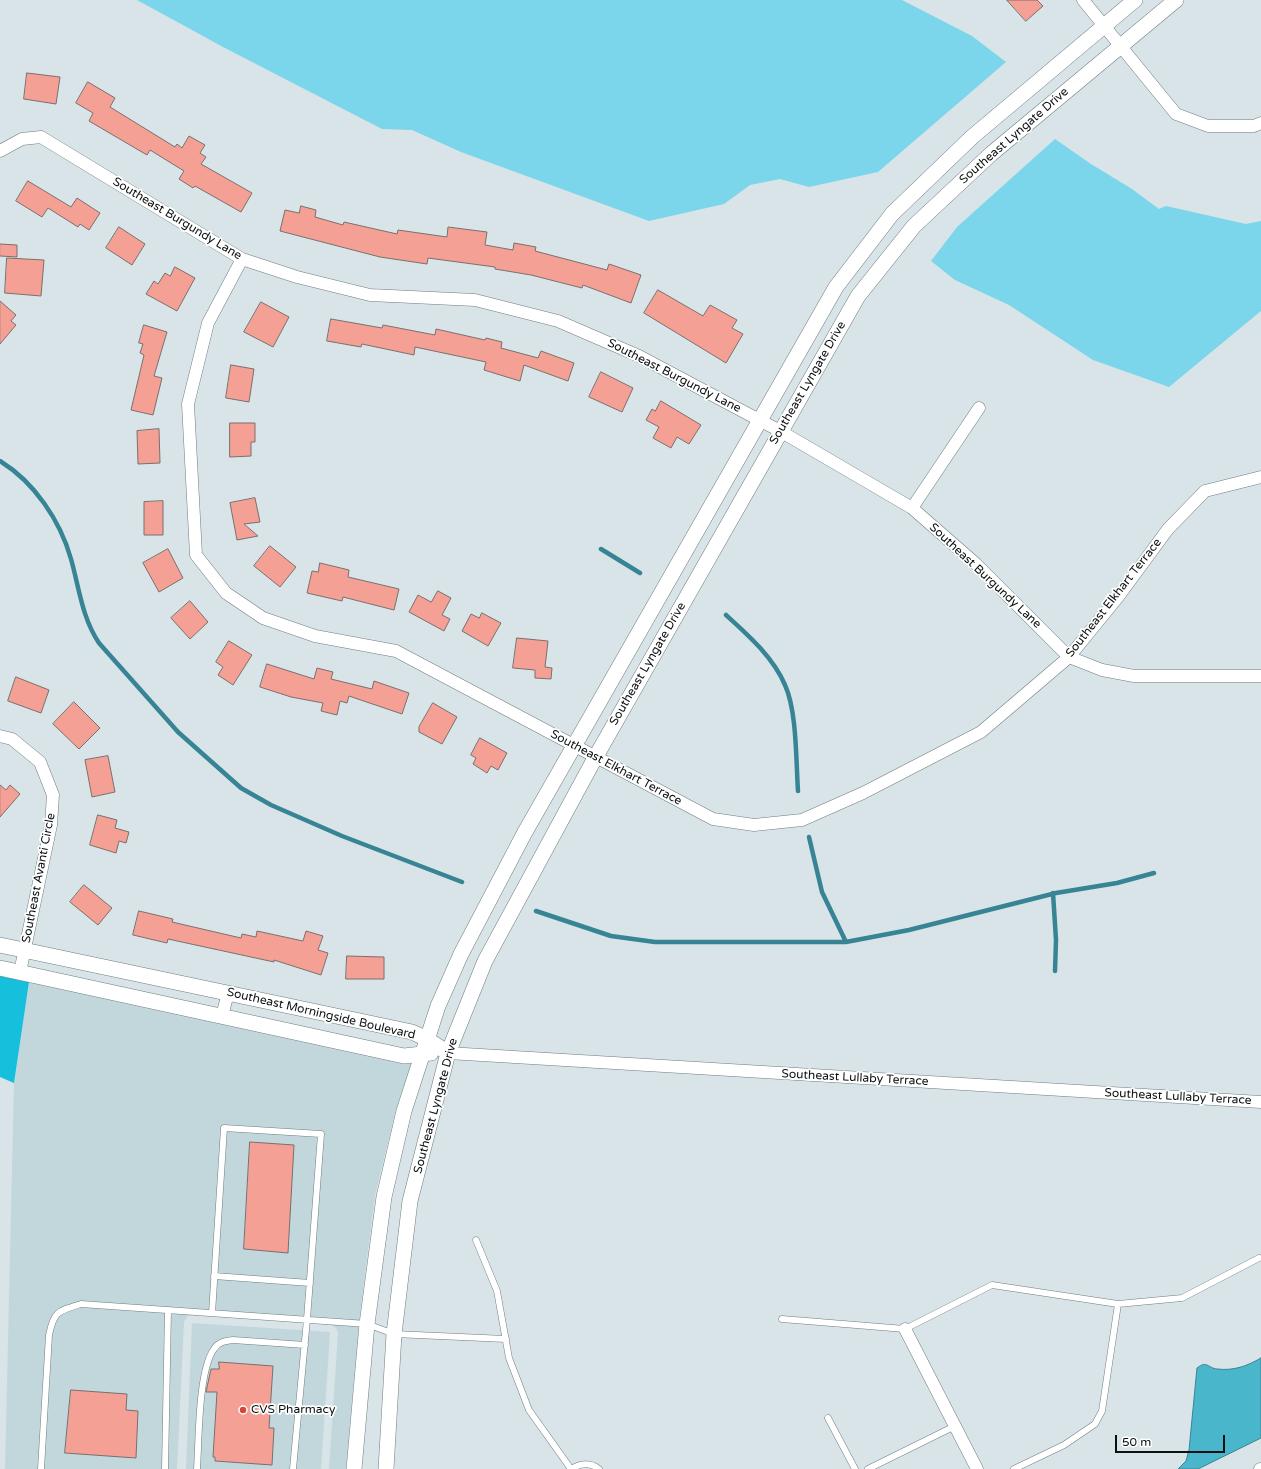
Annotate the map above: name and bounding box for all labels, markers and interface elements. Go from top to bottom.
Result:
street label: Southeast Lyngate Drive [957,85,1071,187]
street label: Southeast Burgundy Lane [110,175,244,263]
street label: Southeast Lyngate Drive [767,319,849,447]
street label: Southeast Burgundy Lane [605,336,743,416]
street label: Southeast Burgundy Lane [926,520,1044,632]
street label: Southeast Elkhart Terrace [1063,536,1165,660]
street label: Southeast Lyngate Drive [607,600,689,728]
street label: Southeast Elkhart Terrace [548,727,684,809]
street label: Southeast Avanti Circle [19,812,59,944]
street label: Southeast Morningside Boulevard [225,985,417,1043]
street label: Southeast Lyngate Drive [411,1037,461,1175]
street label: Southeast Lullaby Terrace [781,1067,929,1089]
street label: Southeast Lullaby Terrace [1104,1086,1252,1108]
place label: CVS Pharmacy [251,1403,335,1417]
marker: CVS Pharmacy [238,1405,248,1415]
scale bar [1117,1427,1227,1453]
text: 50 m [1122,1435,1151,1449]

